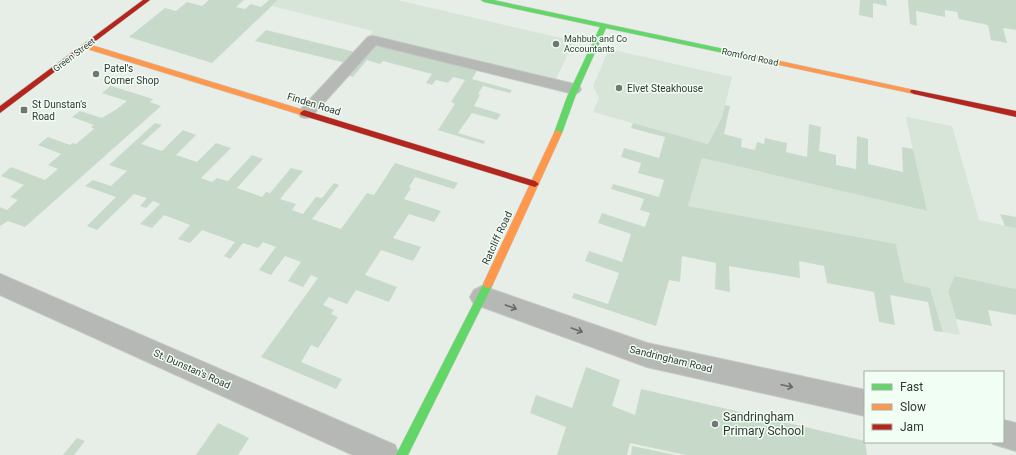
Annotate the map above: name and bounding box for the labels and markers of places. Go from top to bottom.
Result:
place label: Mahbub and Co Accountants [564,34,627,54]
marker: Mahbub and Co Accountants [551,39,561,49]
place label: Patel's Corner Shop [104,63,159,86]
marker: Patel's Corner Shop [91,69,101,79]
marker: Elvet Steakhouse [614,83,624,93]
place label: Elvet Steakhouse [627,83,703,94]
place label: St Dunstan's Road [32,99,87,122]
marker: St Dunstan's Road [19,105,29,115]
place label: Sandringham Primary School [723,410,804,438]
marker: Sandringham Primary School [710,419,720,429]

